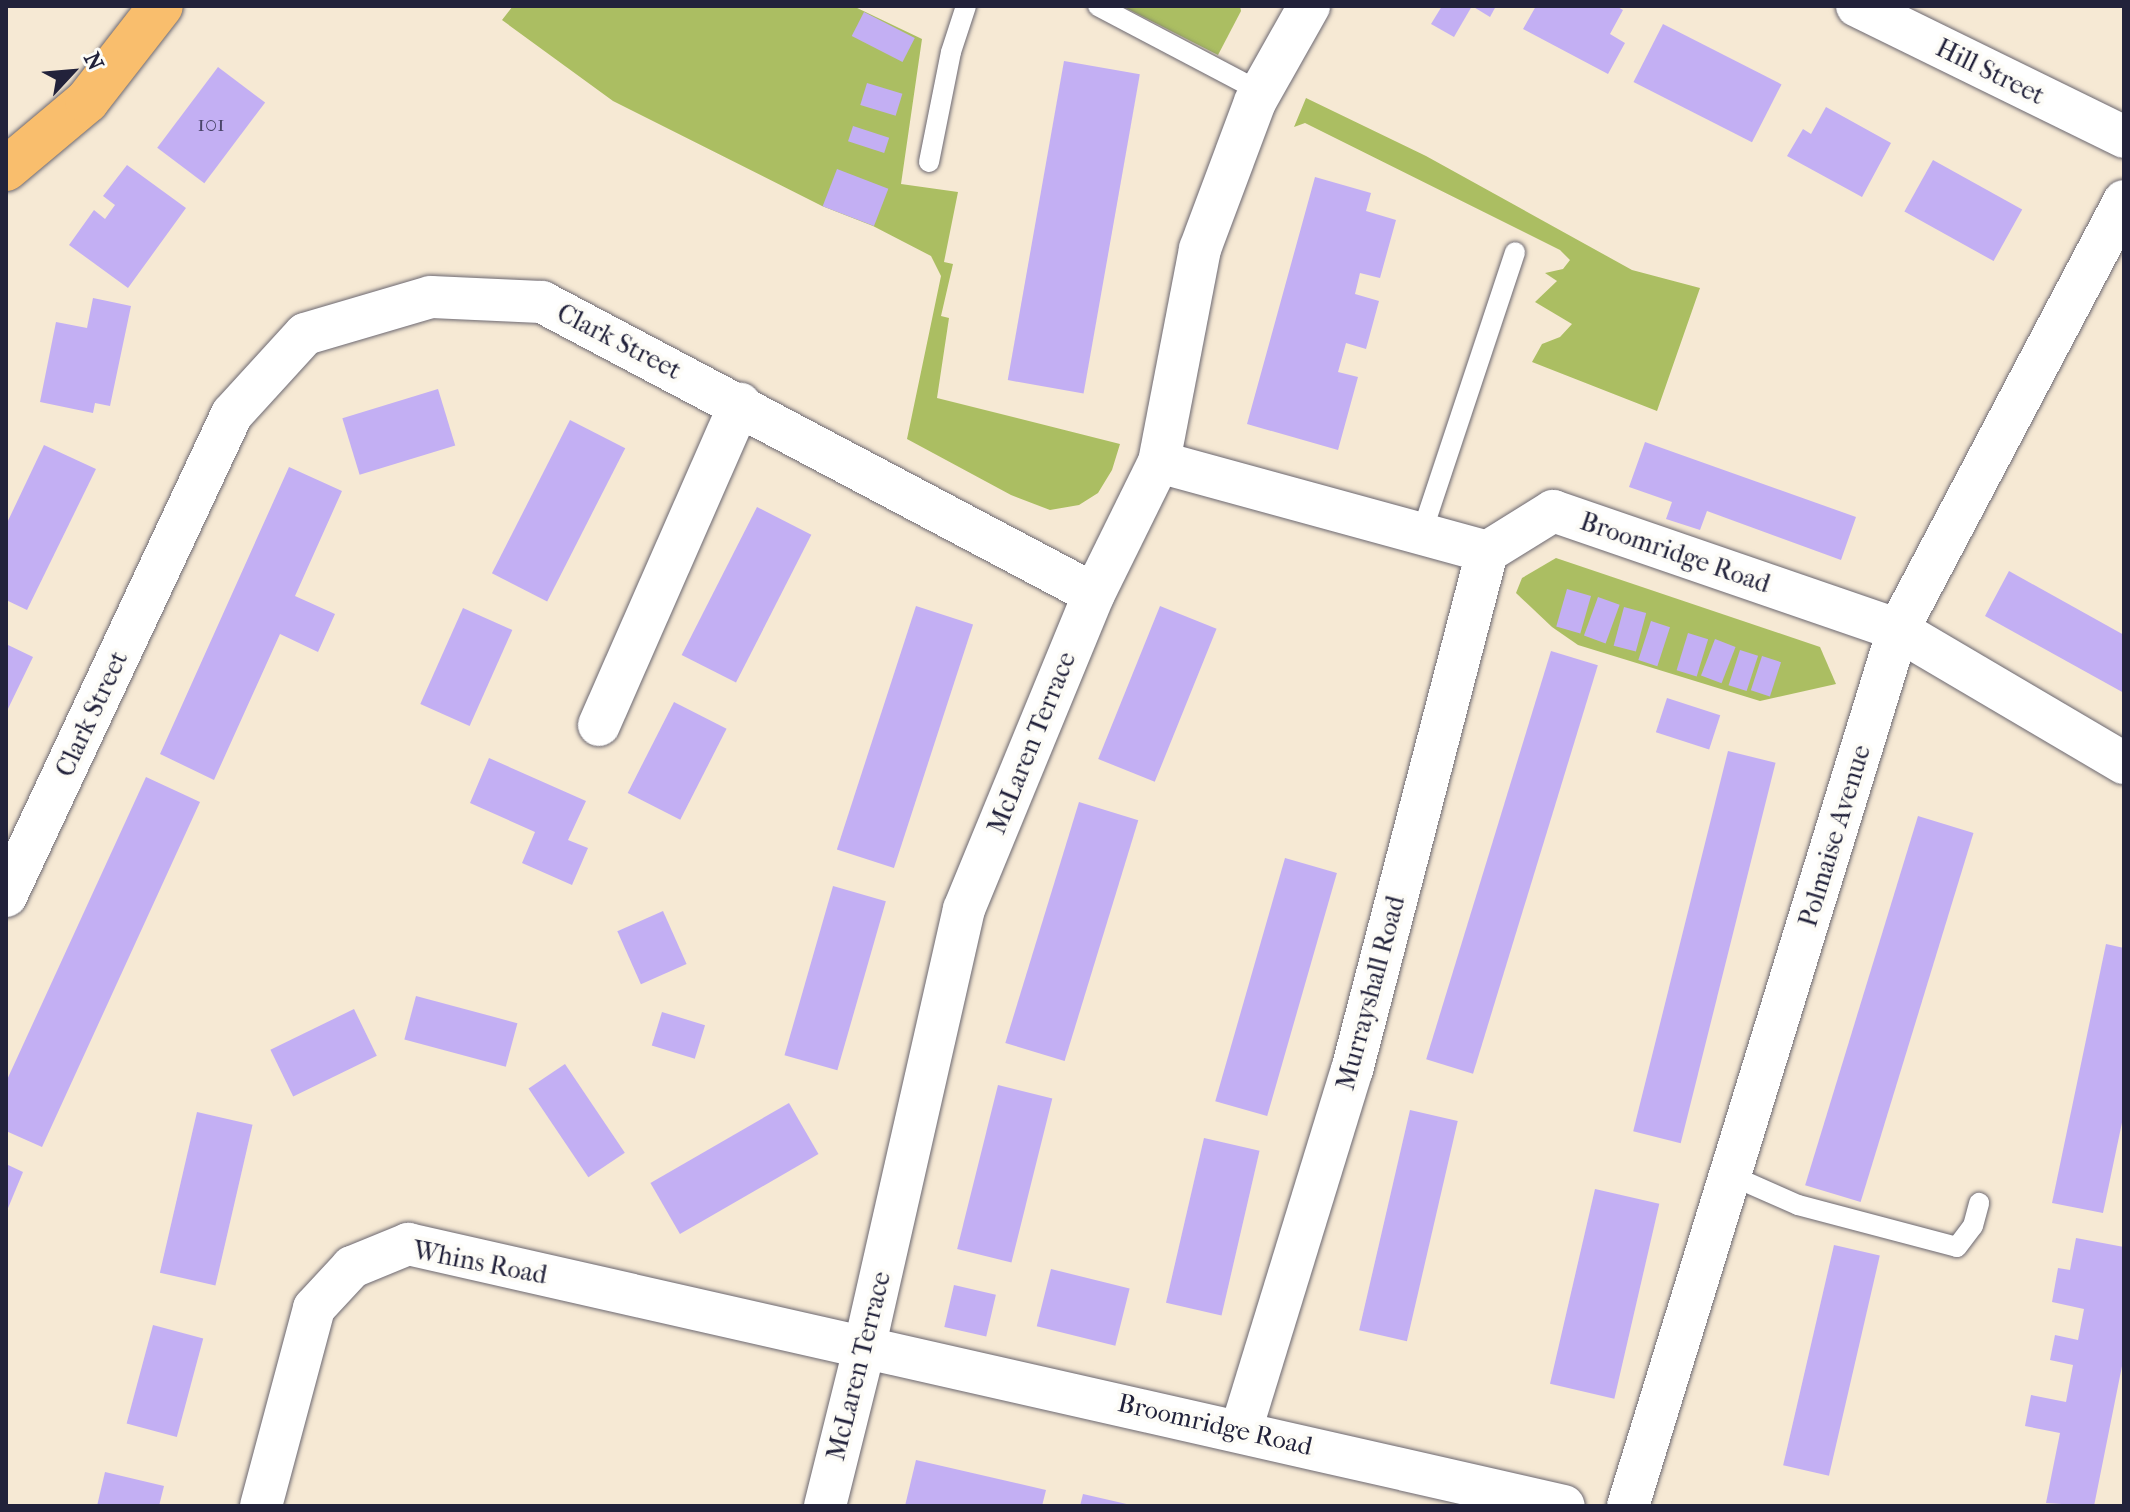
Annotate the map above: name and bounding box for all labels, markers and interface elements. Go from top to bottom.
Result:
north arrow [32,32,112,112]
street label: Hill Street [1931,32,2049,112]
text: N [78,48,109,75]
house number: 101 [197,112,225,138]
street label: Clark Street [552,297,686,387]
street label: Broomridge Road [1576,506,1774,600]
street label: Clark Street [49,646,135,782]
street label: McLaren Terrace [981,647,1083,839]
street label: Polmaise Avenue [1793,741,1877,931]
street label: Murrayshall Road [1330,893,1412,1093]
street label: Whins Road [410,1235,550,1291]
street label: McLaren Terrace [820,1268,898,1464]
street label: Broomridge Road [1115,1387,1315,1463]

